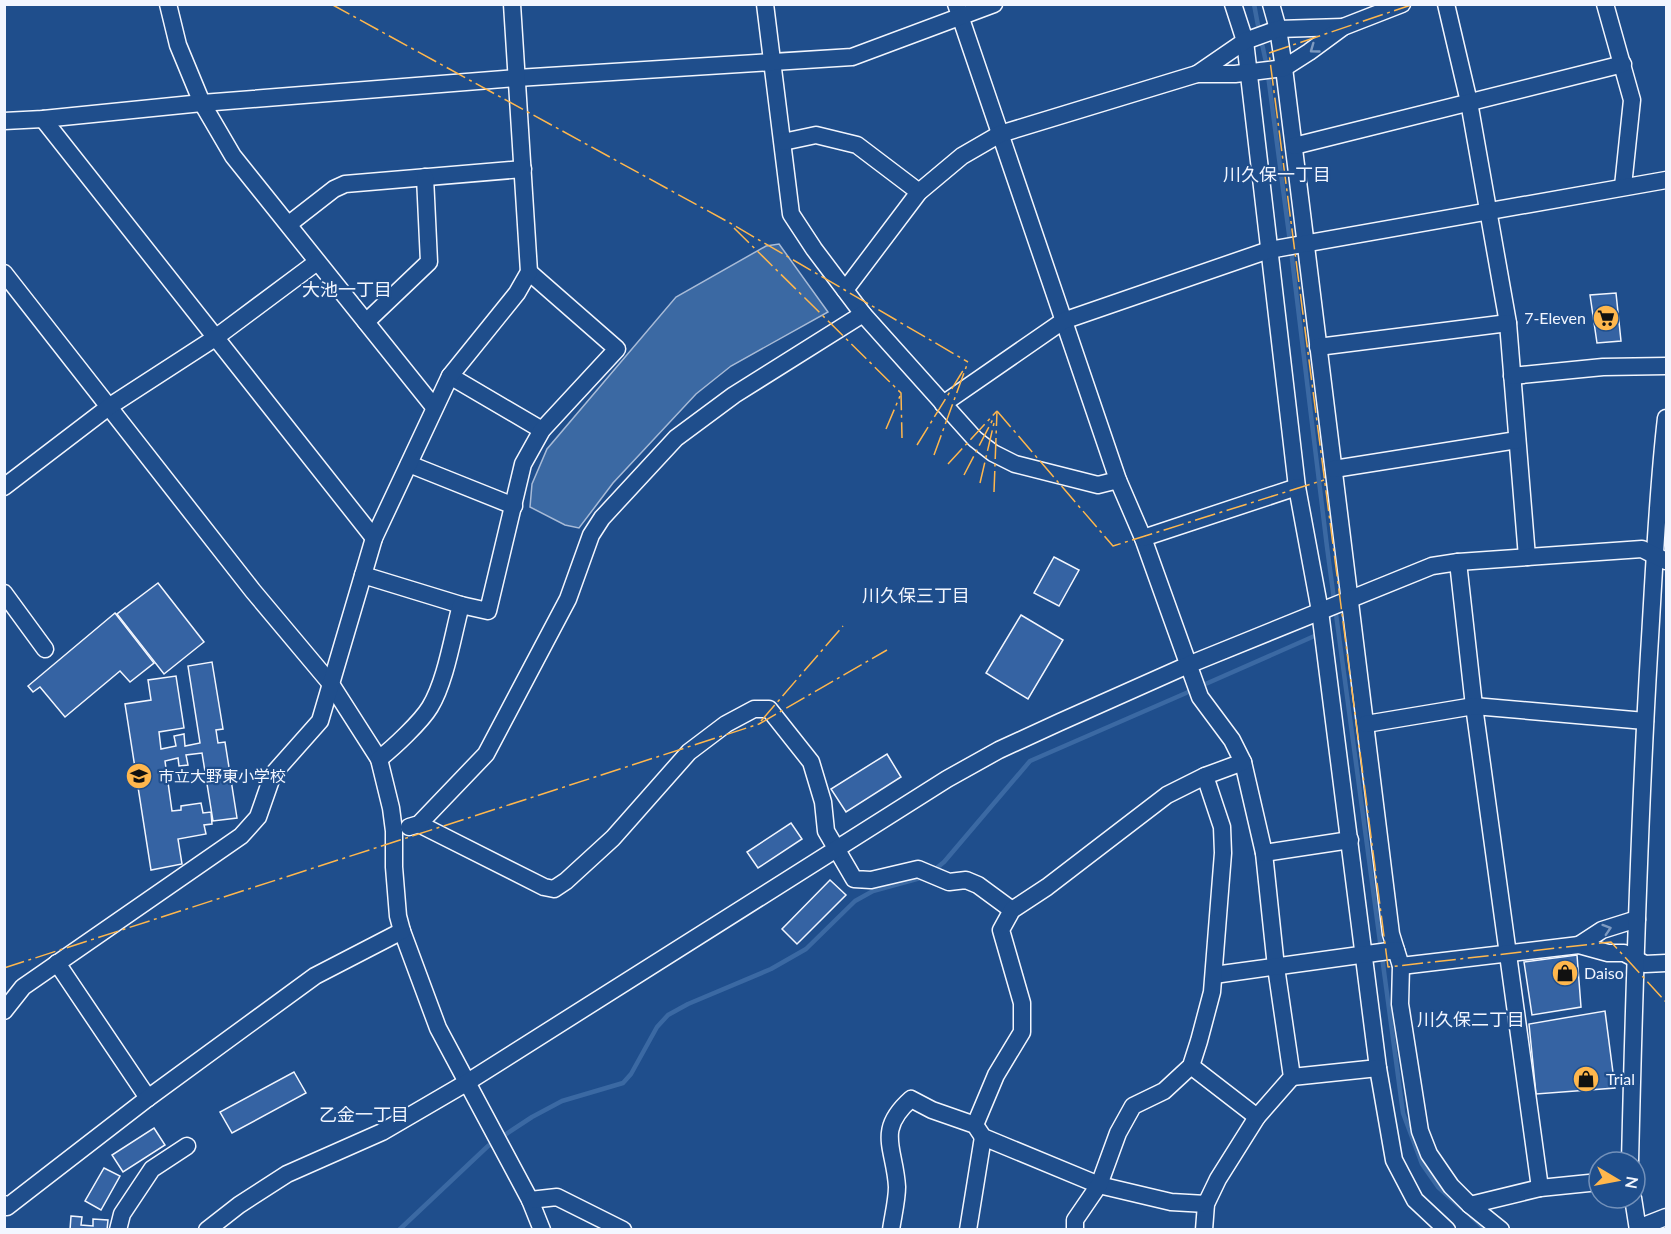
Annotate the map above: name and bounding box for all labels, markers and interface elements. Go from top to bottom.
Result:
one-way arrow [1309,41,1320,52]
district label: 川久保一丁目 [1223,163,1331,185]
district label: 大池一丁目 [302,278,392,300]
supermarket icon: 7-Eleven [1591,303,1621,333]
place label: 7-Eleven [1524,308,1586,327]
district label: 川久保三丁目 [862,584,970,606]
school or university icon: 市立大野東小学校 [124,761,154,791]
place label: 市立大野東小学校 [158,766,286,785]
one-way arrow [1601,924,1612,937]
shop icon: Daiso [1550,958,1580,988]
place label: Daiso [1584,963,1624,982]
district label: 川久保二丁目 [1417,1008,1525,1030]
shop icon: Trial [1571,1064,1601,1094]
place label: Trial [1606,1069,1635,1088]
district label: 乙金一丁目 [319,1103,409,1125]
north arrow [1587,1150,1647,1210]
text: N [1622,1175,1643,1190]

